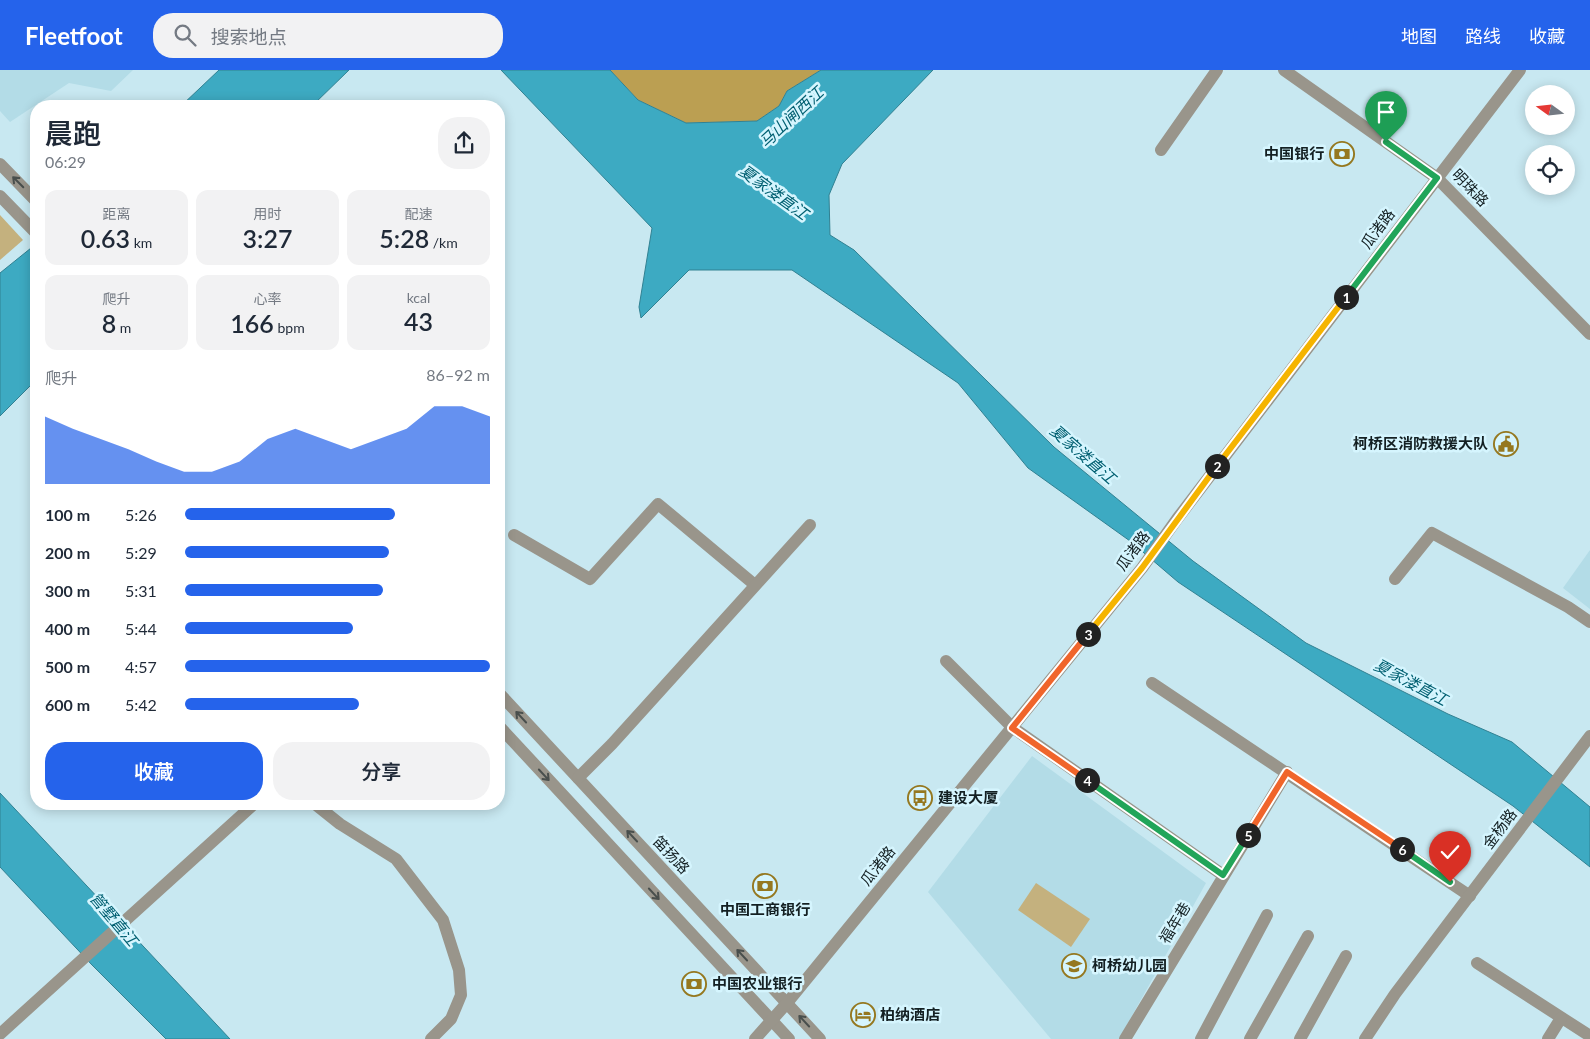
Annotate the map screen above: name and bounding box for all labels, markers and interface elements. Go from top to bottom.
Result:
search box [153,13,503,58]
text: Fleetfoot [25,21,123,50]
icon: search [171,21,199,49]
text: 搜索地点 [211,25,287,48]
text: 地图 [1401,25,1437,47]
text: 路线 [1465,25,1501,47]
text: 收藏 [1529,25,1565,47]
water label: 马山闸西江 [755,81,828,151]
north arrow [1525,85,1575,135]
map controls [1525,85,1575,195]
pin [1365,91,1407,142]
icon: arrive [1372,98,1400,126]
text: 晨跑 [45,116,101,150]
button: share [438,117,490,169]
bank icon: 中国银行 [1329,141,1355,167]
place label: 中国银行 [1264,144,1324,162]
button: locate [1525,145,1575,195]
text: 06:29 [45,152,86,171]
water label: 夏家溇直江 [736,160,814,224]
street label: 明珠路 [1449,165,1493,210]
one-way arrow [12,176,24,189]
text: 距离 [103,205,131,222]
text: 用时 [254,205,282,222]
text: 配速 [405,205,433,222]
street label: 瓜渚路 [1356,205,1398,252]
text: 0.63 [81,223,130,253]
text: 3:27 [243,223,292,253]
text: 5:28 [379,223,429,253]
text: km [130,234,152,251]
text: /km [429,234,458,251]
pin: 1 [1334,284,1358,310]
text: kcal [407,289,430,306]
text: 1 [1342,289,1351,306]
text: 爬升 [103,290,131,307]
text: 心率 [254,290,282,307]
text: 43 [404,306,433,336]
text: 8 [102,308,116,338]
text: 166 [230,308,274,338]
text: m [116,319,131,336]
text: bpm [274,319,305,336]
text: 86–92 m [426,365,490,384]
text: 爬升 [45,368,77,387]
water label: 夏家溇直江 [1047,420,1121,488]
public building icon: 柯桥区消防救援大队 [1493,431,1519,457]
place label: 柯桥区消防救援大队 [1353,434,1488,452]
pin: 2 [1204,454,1230,478]
text: 2 [1213,458,1222,475]
text: 100 m [45,505,90,524]
text: 5:26 [125,505,157,524]
street label: 瓜渚路 [1111,527,1153,574]
text: 200 m [45,543,90,562]
text: 5:29 [125,543,157,562]
text: 300 m [45,581,90,600]
text: 5:31 [125,581,157,600]
text: 400 m [45,619,90,638]
text: 5:44 [125,619,157,638]
pin: 3 [1076,622,1100,646]
text: 3 [1084,626,1093,643]
water label: 夏家溇直江 [1371,654,1453,710]
text: 500 m [45,657,90,676]
text: 4:57 [125,657,157,676]
text: 600 m [45,695,90,714]
text: 5:42 [125,695,157,714]
one-way arrow [515,710,527,723]
button: 收藏 [45,742,263,800]
button: 分享 [273,742,490,800]
one-way arrow [538,768,550,781]
pin: 4 [1074,768,1100,792]
text: 4 [1083,772,1092,789]
bus stop icon: 建设大厦 [907,785,933,811]
place label: 建设大厦 [938,788,998,806]
street label: 金杨路 [1478,805,1520,852]
pin: 5 [1236,822,1260,848]
text: 5 [1244,827,1253,844]
one-way arrow [626,829,638,842]
pin [1429,831,1471,882]
street label: 笛扬路 [650,832,694,877]
pin: 6 [1390,836,1414,862]
icon: check [1436,838,1464,866]
text: 6 [1398,841,1407,858]
street label: 瓜渚路 [856,842,898,889]
bank icon: 中国工商银行 [752,873,778,899]
one-way arrow [648,887,660,900]
water label: 管墅直江 [87,888,144,951]
street label: 福年巷 [1155,899,1193,946]
place label: 中国工商银行 [720,900,810,918]
one-way arrow [736,948,748,961]
school or university icon: 柯桥幼儿园 [1061,953,1087,979]
place label: 柯桥幼儿园 [1092,956,1167,974]
bank icon: 中国农业银行 [681,971,707,997]
place label: 中国农业银行 [712,974,802,992]
hotel icon: 柏纳酒店 [850,1002,876,1028]
place label: 柏纳酒店 [880,1005,940,1023]
one-way arrow [798,1015,810,1028]

